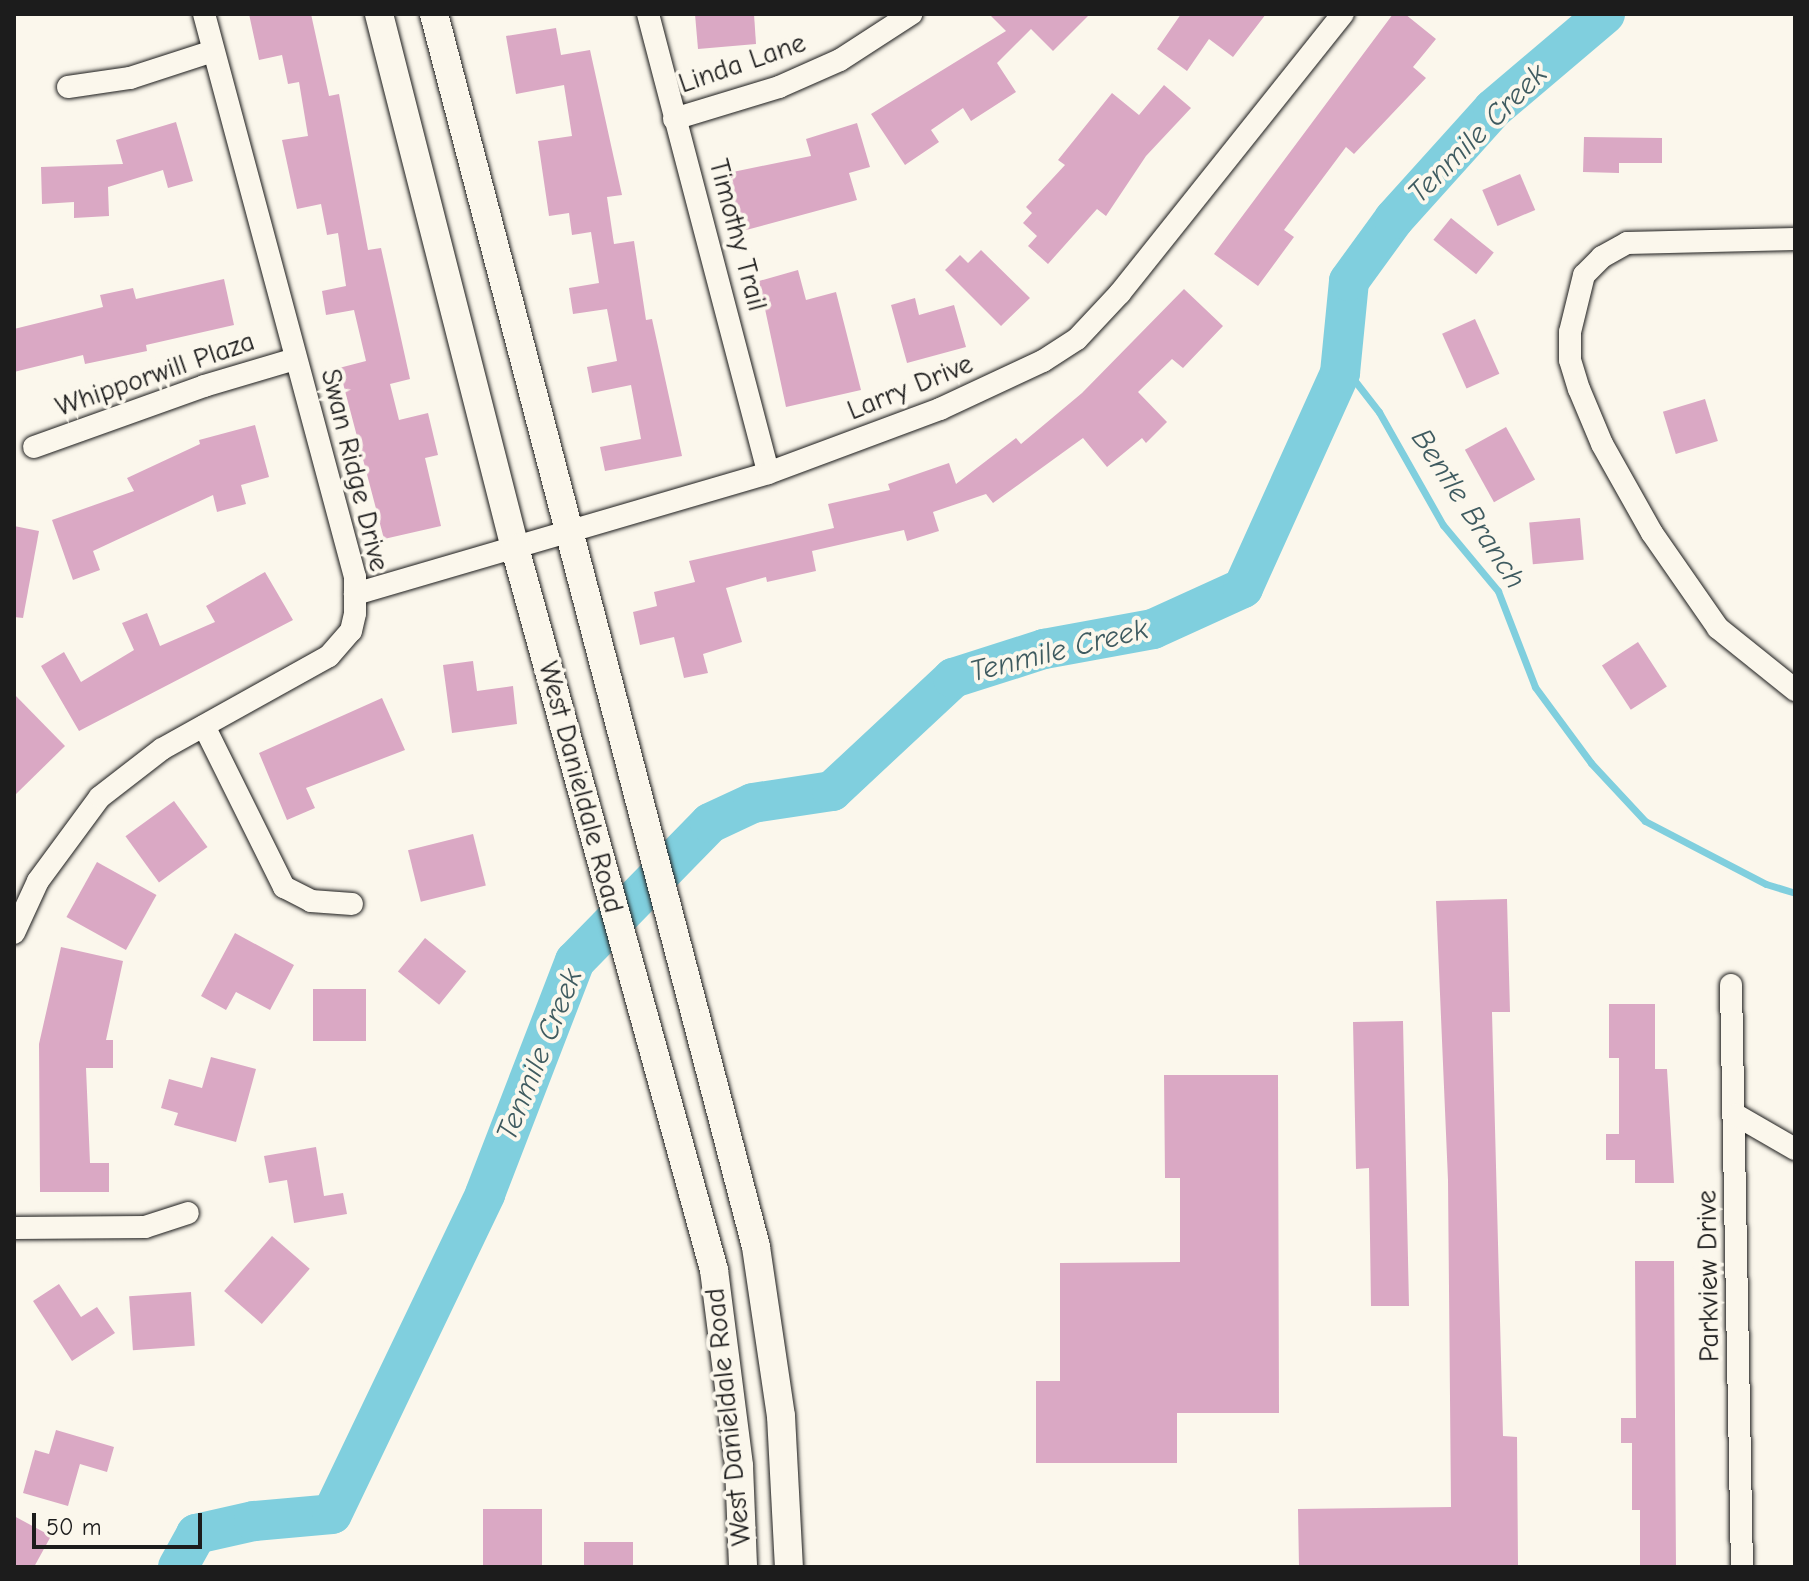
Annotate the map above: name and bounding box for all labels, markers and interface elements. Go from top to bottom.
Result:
street label: Linda Lane [674,26,810,100]
water label: Tenmile Creek [1401,57,1555,211]
street label: Timothy Trail [702,155,774,315]
street label: Whipporwill Plaza [51,324,259,424]
street label: Larry Drive [842,347,978,427]
street label: Swan Ridge Drive [314,365,396,575]
water label: Bentle Branch [1403,422,1533,596]
water label: Tenmile Creek [966,611,1152,691]
street label: West Danieldale Road [531,658,631,916]
water label: Tenmile Creek [489,964,591,1146]
street label: Parkview Drive [1690,1190,1726,1362]
street label: West Danieldale Road [698,1287,758,1547]
scale bar [36,1497,206,1547]
text: 50 m [46,1513,102,1541]

